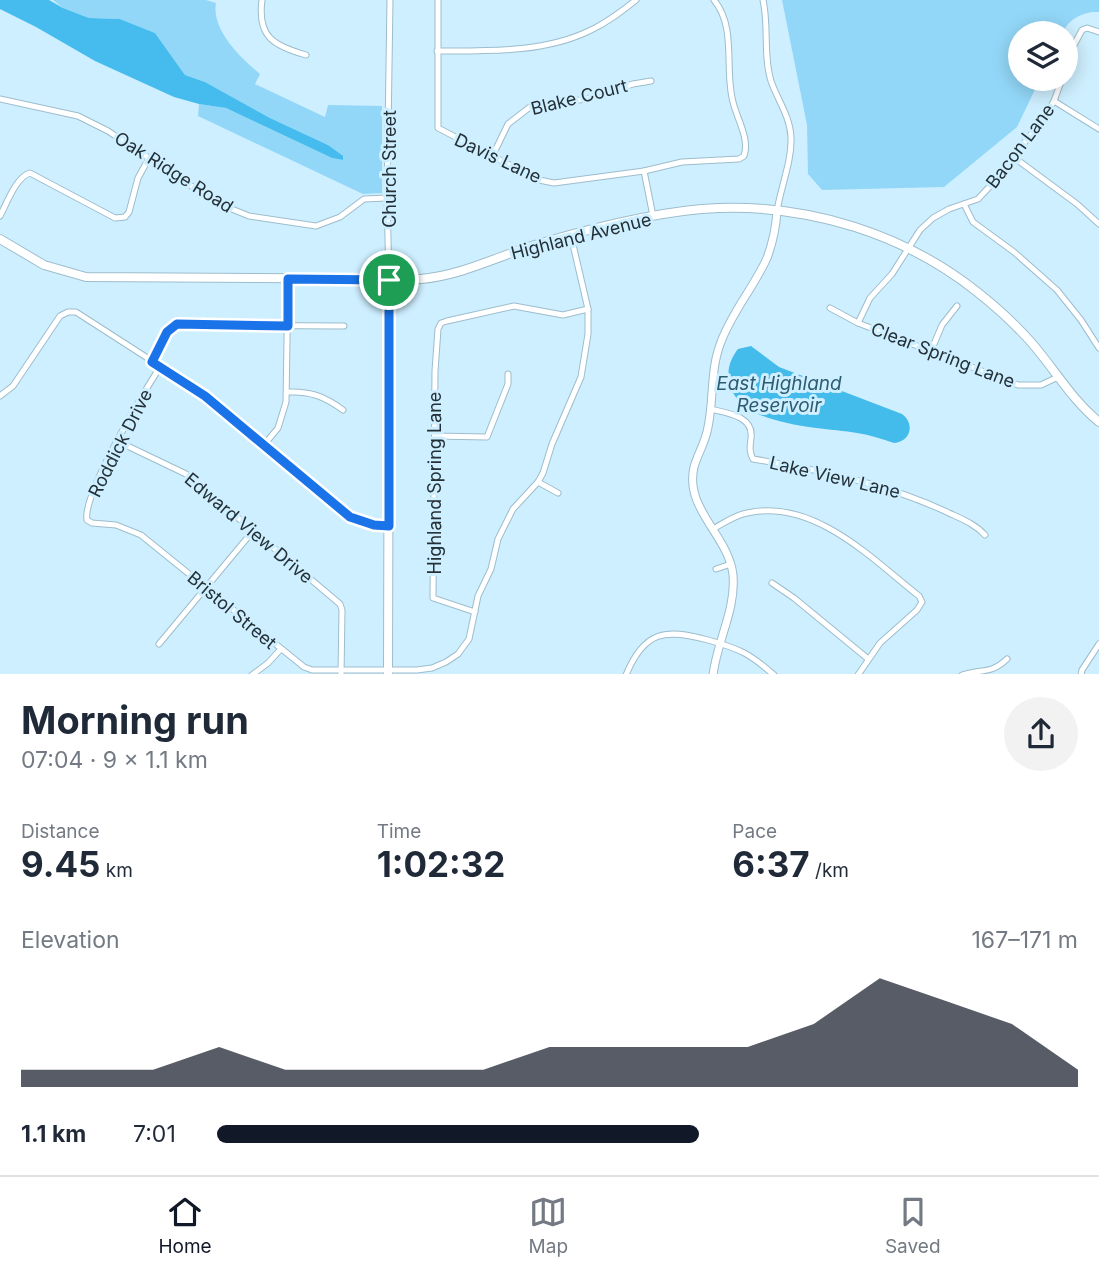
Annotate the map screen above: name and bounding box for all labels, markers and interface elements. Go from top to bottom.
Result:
map controls [1008,21,1078,91]
button: layers [1008,21,1078,91]
street label: Blake Court [529,75,630,119]
street label: Bacon Lane [982,100,1058,192]
street label: Church Street [379,110,400,228]
street label: Oak Ridge Road [111,127,237,217]
street label: Davis Lane [451,129,545,187]
street label: Highland Avenue [509,208,653,264]
pin [359,250,419,310]
icon: arrive [370,261,408,299]
street label: Clear Spring Lane [868,318,1018,392]
water label: East Highland Reservoir [716,372,842,417]
street label: Roddick Drive [84,385,156,501]
street label: Highland Spring Lane [424,392,445,574]
street label: Lake View Lane [768,452,902,502]
street label: Edward View Drive [181,468,317,588]
street label: Bristol Street [183,567,281,653]
text: Morning run [21,697,249,743]
button: share [1004,697,1078,771]
text: 07:04 · 9 × 1.1 km [21,746,208,774]
text: Distance [21,820,99,843]
text: Time [377,820,421,843]
text: Pace [732,820,777,843]
text: 9.45 [21,843,100,885]
text: 1:02:32 [377,843,505,885]
text: 6:37 [732,843,810,885]
text: km [100,859,133,882]
text: /km [810,859,849,882]
text: Elevation [21,926,120,954]
text: 167–171 m [972,926,1078,954]
text: 1.1 km [21,1120,86,1148]
text: 7:01 [133,1120,176,1148]
tab: Home [158,1193,212,1258]
tab: Map [529,1193,568,1258]
tab: Saved [885,1193,941,1258]

